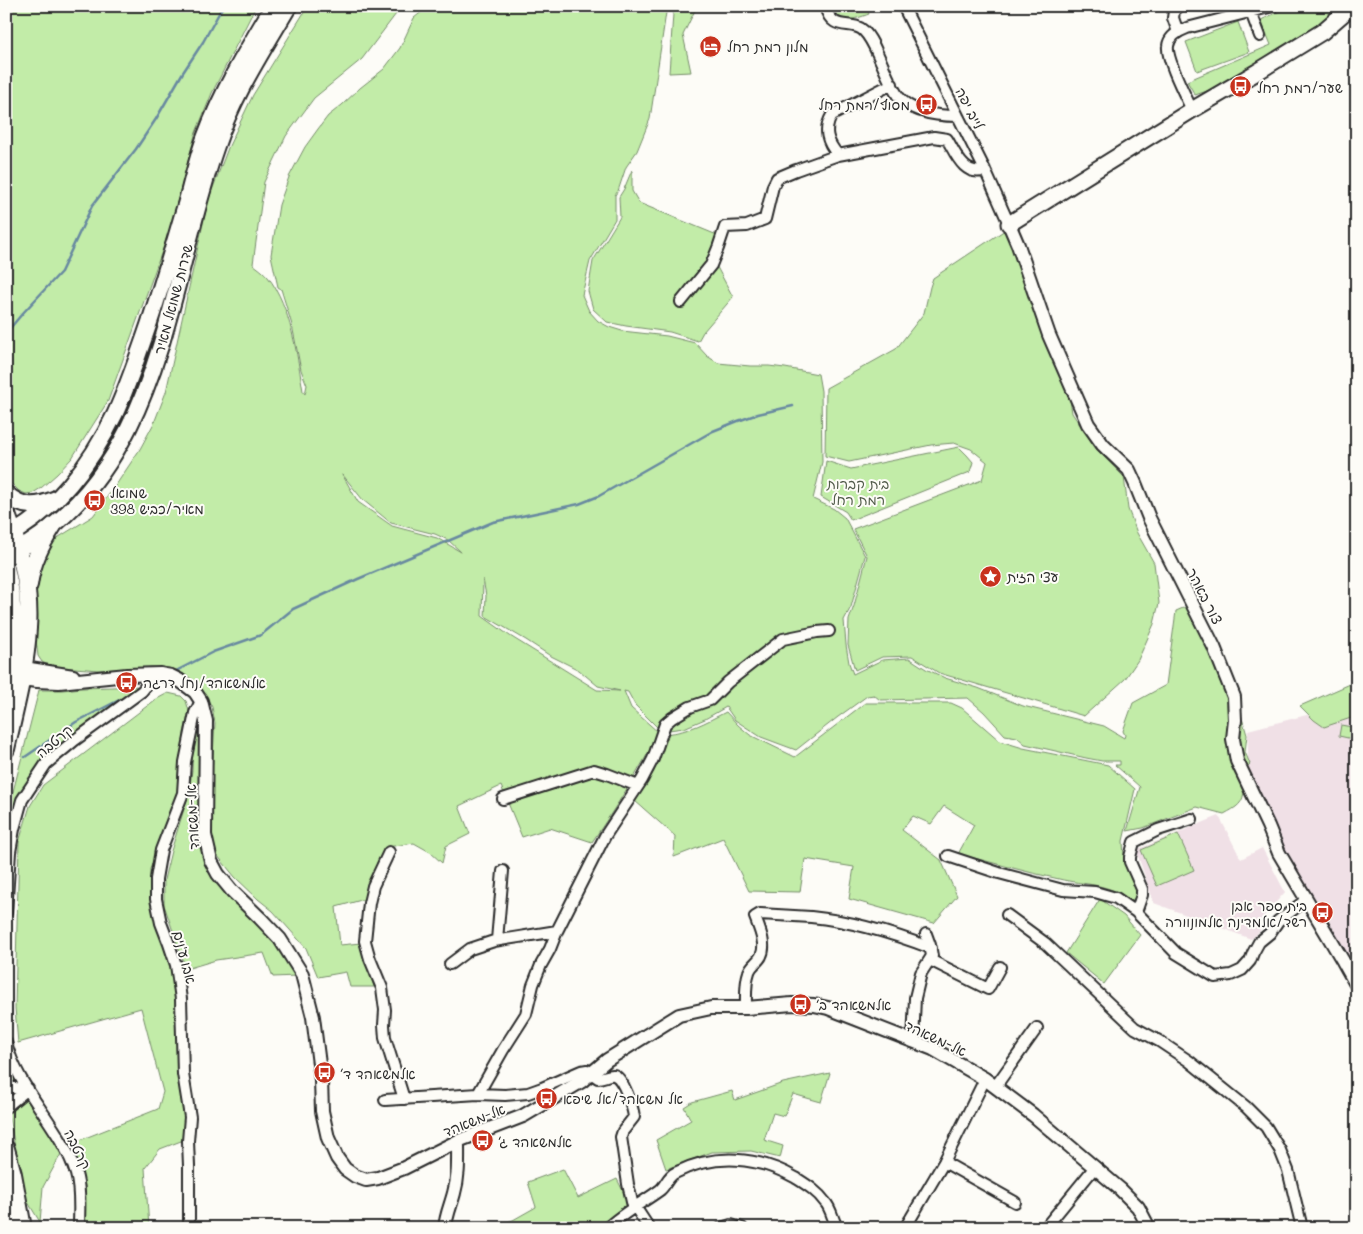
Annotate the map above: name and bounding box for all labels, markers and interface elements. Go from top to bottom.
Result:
hotel icon: מלון רמת רחל [699,34,723,58]
place label: מלון רמת רחל [727,37,809,56]
bus stop icon: שער/רמת רחל [1229,75,1253,99]
place label: שער/רמת רחל [1257,78,1343,97]
street label: לייב יפה [951,84,989,133]
bus stop icon: מסוף/רמת רחל [914,92,938,116]
place label: מסוף/רמת רחל [819,95,910,114]
street label: שדרות שמואל מאיר [149,241,197,357]
park label: בית קברות רמת רחל [826,474,889,509]
place label: שמואל מאיר/כביש 398 [110,483,204,518]
bus stop icon: שמואל מאיר/כביש 398 [82,488,106,512]
place icon: עצי הזית [979,564,1003,588]
street label: צור באהר [1183,565,1227,627]
place label: עצי הזית [1006,567,1059,586]
bus stop icon: אלמשאהד/נחל דרגה [115,670,139,694]
place label: אלמשאהד/נחל דרגה [143,673,266,692]
street label: קרטבה [32,720,76,762]
street label: אל-משאהד [181,783,203,850]
place label: בית ספר אבן רשד/אלמדינה אלמונוורה [1165,896,1307,931]
bus stop icon: בית ספר אבן רשד/אלמדינה אלמונוורה [1311,901,1335,925]
street label: אבו ע'נים [169,928,201,986]
bus stop icon: אלמשאהד ב׳ [788,992,812,1016]
place label: אלמשאהד ב׳ [816,995,891,1014]
street label: אל-משאהד [902,1016,970,1061]
bus stop icon: אלמשאהד ד׳ [312,1061,336,1085]
place label: אלמשאהד ד׳ [340,1064,415,1083]
bus stop icon: אל משאהד/אל שיפא [535,1086,559,1110]
place label: אל משאהד/אל שיפא [563,1089,683,1108]
street label: אל-משאהד [440,1099,508,1141]
street label: קרטבה [60,1126,96,1172]
bus stop icon: אלמשאהד ג׳ [470,1129,494,1153]
place label: אלמשאהד ג׳ [498,1132,572,1151]

